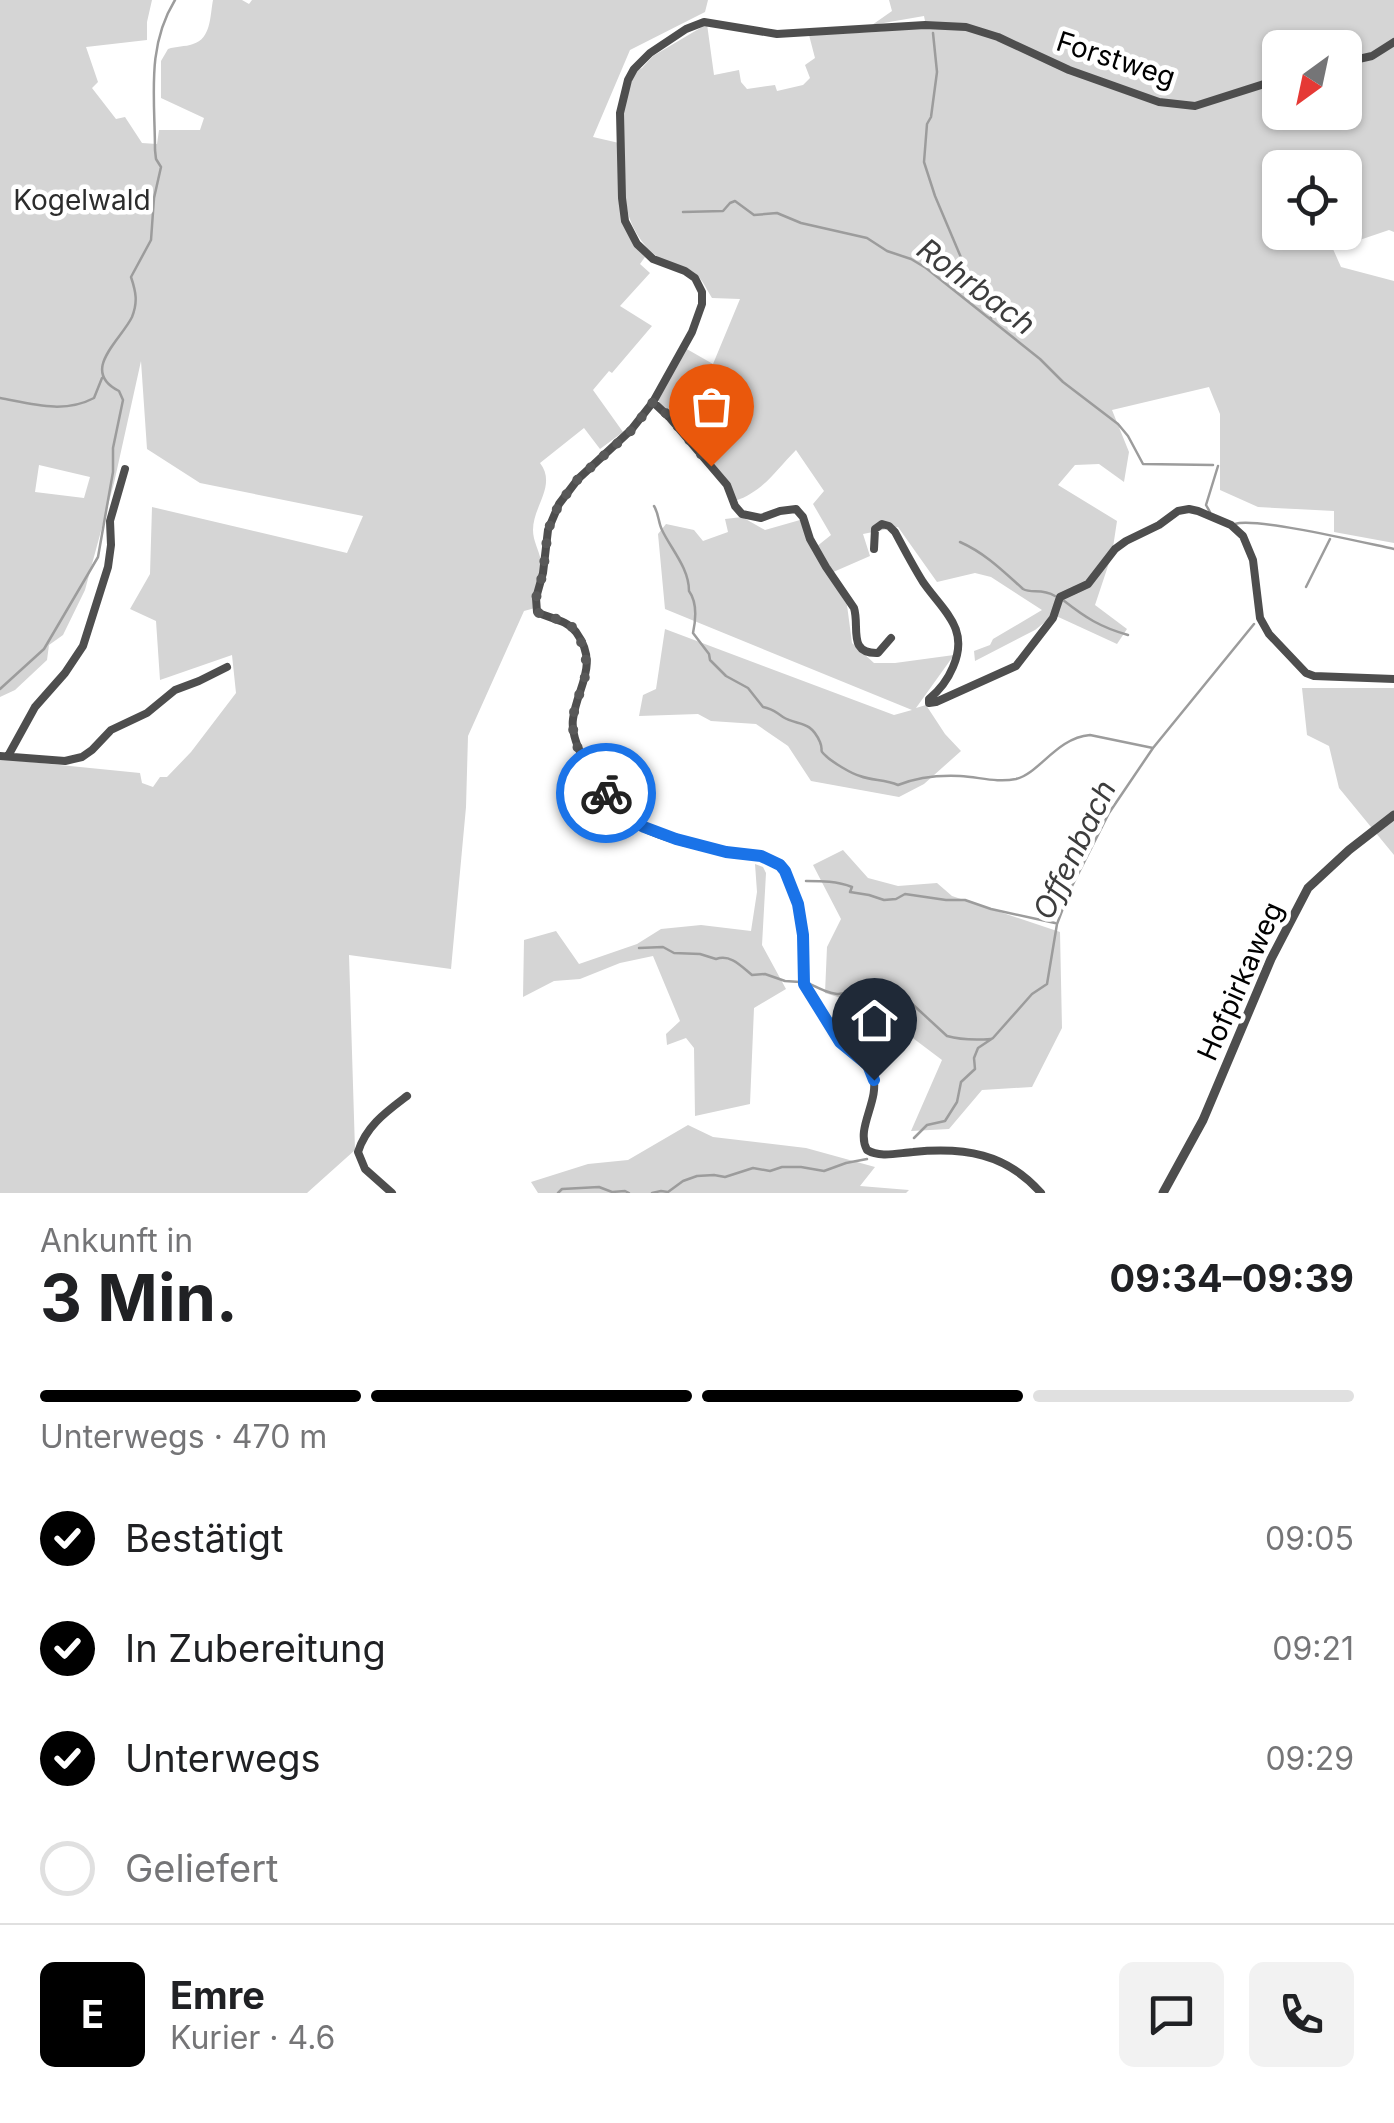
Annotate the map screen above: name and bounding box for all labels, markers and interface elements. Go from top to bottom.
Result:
street label: Forstweg [1052,24,1180,94]
north arrow [1262,30,1362,130]
map controls [1262,30,1362,250]
button: locate [1262,150,1362,250]
park label: Kogelwald [13,183,151,217]
water label: Rohrbach [911,230,1043,342]
pin [669,364,754,467]
icon: bag [684,379,739,434]
courier [556,743,656,843]
icon: bike [579,766,634,821]
water label: Offenbach [1025,774,1123,925]
street label: Hofpirkaweg [1190,896,1290,1066]
pin [832,978,917,1081]
icon: home [847,993,902,1048]
text: Ankunft in [40,1221,193,1260]
text: 09:34–09:39 [1110,1255,1354,1301]
text: 3 Min. [40,1258,238,1337]
text: Unterwegs · 470 m [40,1417,327,1456]
icon: check [40,1511,95,1566]
text: Bestätigt [125,1515,283,1561]
text: 09:05 [1265,1519,1354,1558]
icon: check [40,1621,95,1676]
text: In Zubereitung [125,1625,386,1671]
text: 09:21 [1272,1629,1354,1668]
icon: check [40,1731,95,1786]
text: Unterwegs [125,1735,321,1781]
text: 09:29 [1265,1739,1354,1778]
text: Geliefert [125,1845,279,1891]
button: chat [1119,1962,1224,2067]
button: phone [1249,1962,1354,2067]
text: Emre [170,1972,265,2018]
text: E [81,1991,104,2037]
text: Kurier · 4.6 [170,2018,335,2057]

